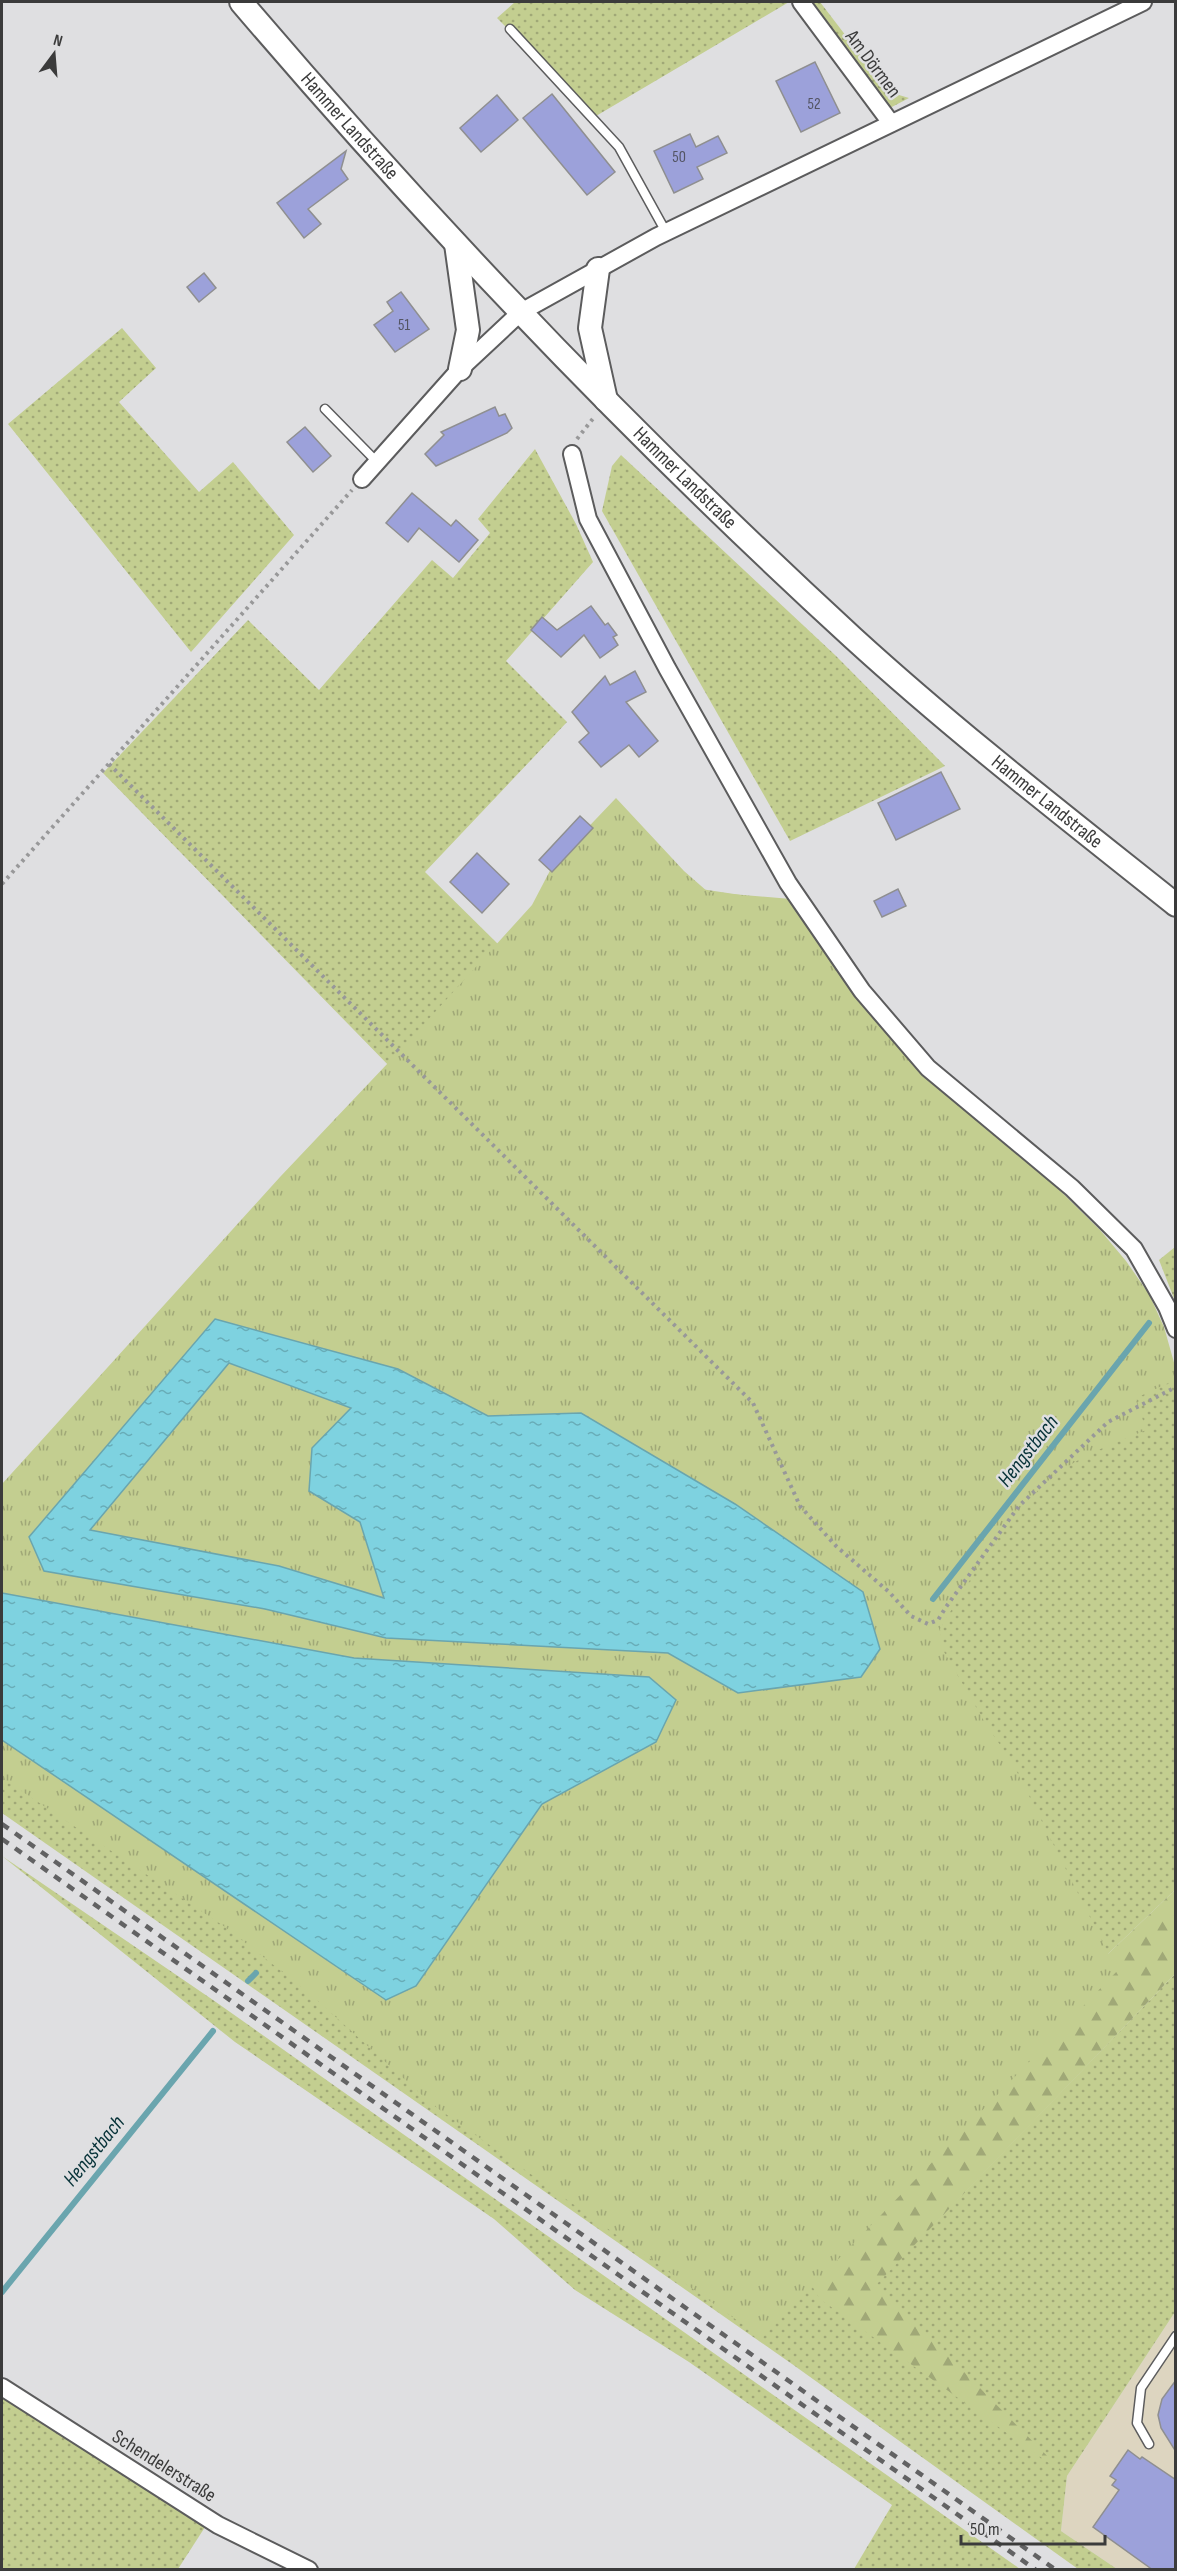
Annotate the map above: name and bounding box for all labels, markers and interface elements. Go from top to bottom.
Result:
north arrow [24,24,84,84]
street label: Am Dörmen [839,25,906,102]
text: N [51,31,64,51]
street label: Hammer Landstraße [296,68,404,185]
house number: 52 [807,95,821,114]
house number: 50 [672,148,686,167]
house number: 51 [398,316,410,335]
street label: Hammer Landstraße [628,422,741,534]
street label: Hammer Landstraße [987,750,1107,854]
water label: Hengstbach [992,1410,1064,1492]
water label: Hengstbach [58,2110,130,2191]
street label: Schendelerstraße [108,2425,220,2507]
scale bar [961,2508,1105,2546]
text: 50 m [970,2519,1000,2540]

